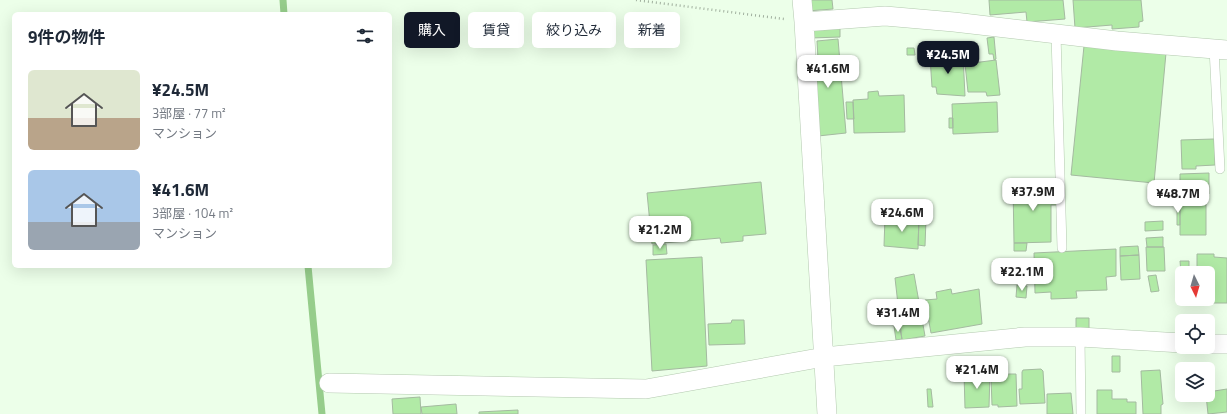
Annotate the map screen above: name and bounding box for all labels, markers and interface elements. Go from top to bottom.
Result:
chip: 購入 [404,12,460,48]
chip: 賃貸 [468,12,524,48]
chip: 絞り込み [532,12,616,48]
chip: 新着 [624,12,680,48]
text: 9件の物件 [28,24,106,50]
icon: filters [354,25,376,47]
pin: ¥24.5M [915,41,981,75]
text: ¥24.5M [926,44,970,64]
pin: ¥41.6M [795,55,861,89]
text: ¥41.6M [806,58,850,78]
text: ¥24.5M [152,77,209,103]
icon: home [60,86,108,134]
text: 3部屋 · 77 m² [152,103,226,123]
text: マンション [152,123,217,143]
text: ¥41.6M [152,177,209,203]
pin: ¥37.9M [1000,178,1066,212]
pin: ¥48.7M [1145,180,1211,214]
text: ¥37.9M [1011,181,1055,201]
text: ¥48.7M [1156,183,1200,203]
icon: home [60,186,108,234]
pin: ¥24.6M [869,199,935,233]
text: ¥24.6M [880,202,924,222]
text: 3部屋 · 104 m² [152,203,233,223]
pin: ¥21.2M [627,216,693,250]
text: ¥21.2M [638,219,682,239]
text: マンション [152,223,217,243]
pin: ¥22.1M [989,258,1055,292]
text: ¥22.1M [1000,261,1044,281]
north arrow [1175,266,1215,306]
map controls [1175,266,1215,402]
pin: ¥31.4M [865,299,931,333]
text: ¥31.4M [876,302,920,322]
button: locate [1175,314,1215,354]
pin: ¥21.4M [944,356,1010,390]
text: ¥21.4M [955,359,999,379]
button: layers [1175,362,1215,402]

